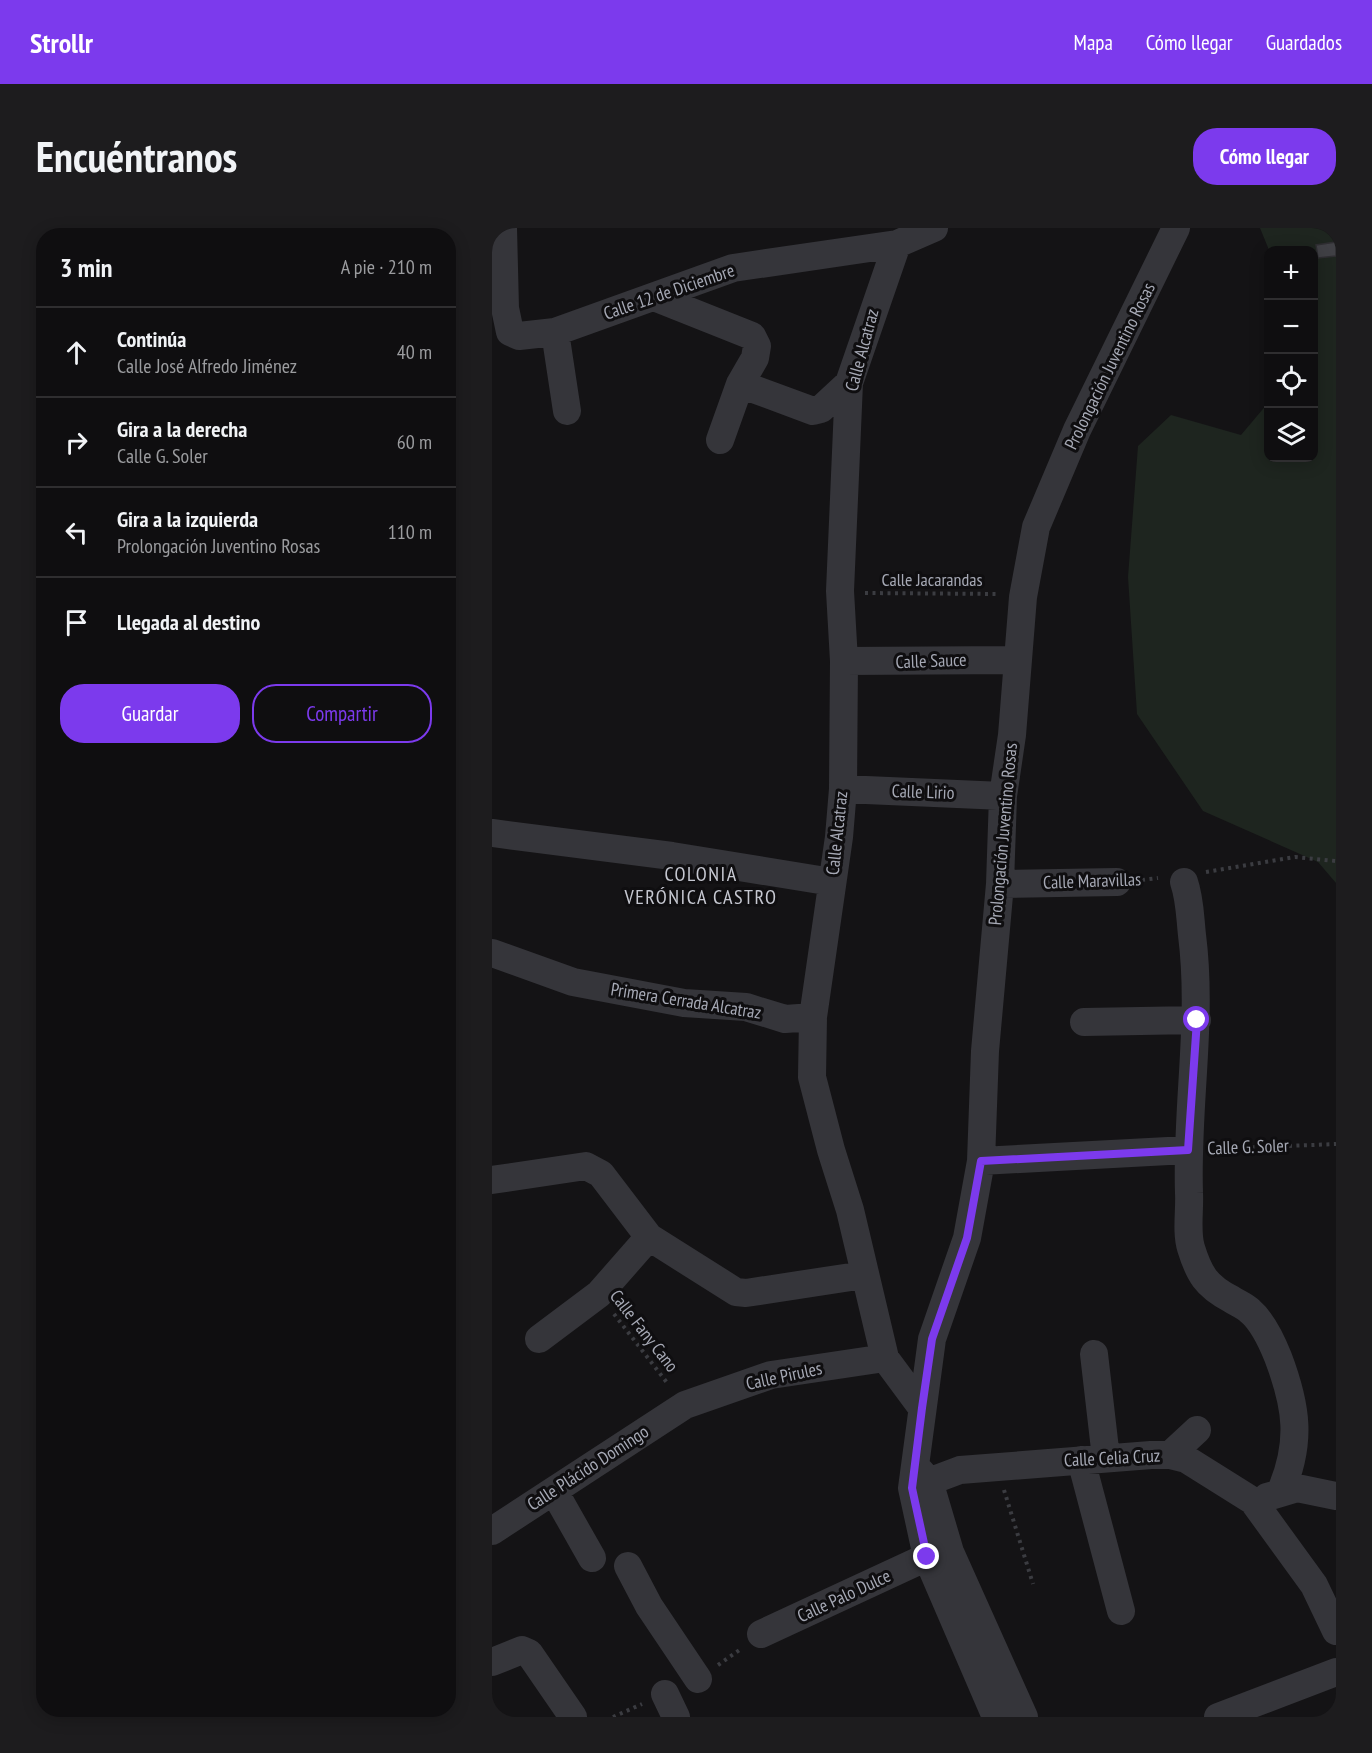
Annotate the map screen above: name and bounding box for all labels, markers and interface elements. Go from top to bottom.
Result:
text: Strollr [30,24,93,61]
text: Mapa [1074,29,1113,56]
text: Cómo llegar [1146,29,1233,56]
text: Guardados [1266,29,1342,56]
button: Cómo llegar [1193,128,1336,185]
text: Encuéntranos [36,129,237,184]
map controls [1264,246,1318,462]
button: + [1264,246,1318,300]
text: 3 min [60,251,113,284]
text: A pie · 210 m [341,254,432,280]
street label: Calle 12 de Diciembre [600,258,737,325]
street label: Prolongación Juventino Rosas [1059,279,1160,453]
button: − [1264,300,1318,354]
street label: Calle Alcatraz [840,306,884,394]
text: Continúa [117,325,186,353]
icon: ahead [60,336,93,369]
text: 40 m [397,339,432,365]
text: Calle José Alfredo Jiménez [117,353,297,379]
button: locate [1264,354,1318,408]
button: layers [1264,408,1318,462]
text: Gira a la derecha [117,415,247,443]
icon: right [60,426,93,459]
text: 60 m [397,429,432,455]
text: Calle G. Soler [117,443,208,469]
text: Gira a la izquierda [117,505,258,533]
icon: left [60,516,93,549]
text: 110 m [388,519,432,545]
text: Prolongación Juventino Rosas [117,533,320,559]
street label: Calle Jacarandas [881,568,983,591]
icon: arrive [60,606,93,639]
text: Llegada al destino [117,608,260,636]
street label: Calle Sauce [895,648,967,673]
button: Guardar [60,684,240,743]
button: Compartir [252,684,432,743]
street label: Prolongación Juventino Rosas [983,742,1022,926]
street label: Calle Lirio [891,779,955,804]
street label: Calle Alcatraz [821,790,852,876]
district label: COLONIA VERÓNICA CASTRO [623,861,778,910]
street label: Calle Maravillas [1043,867,1141,894]
street label: Primera Cerrada Alcatraz [609,977,763,1024]
route start [1183,1006,1209,1032]
street label: Calle G. Soler [1207,1134,1289,1159]
street label: Calle Fany Cano [605,1285,684,1377]
street label: Calle Pirules [744,1356,824,1395]
street label: Calle Plácido Domingo [523,1420,653,1515]
street label: Calle Celia Cruz [1063,1443,1161,1472]
route end [913,1543,939,1569]
street label: Calle Palo Dulce [793,1564,894,1627]

